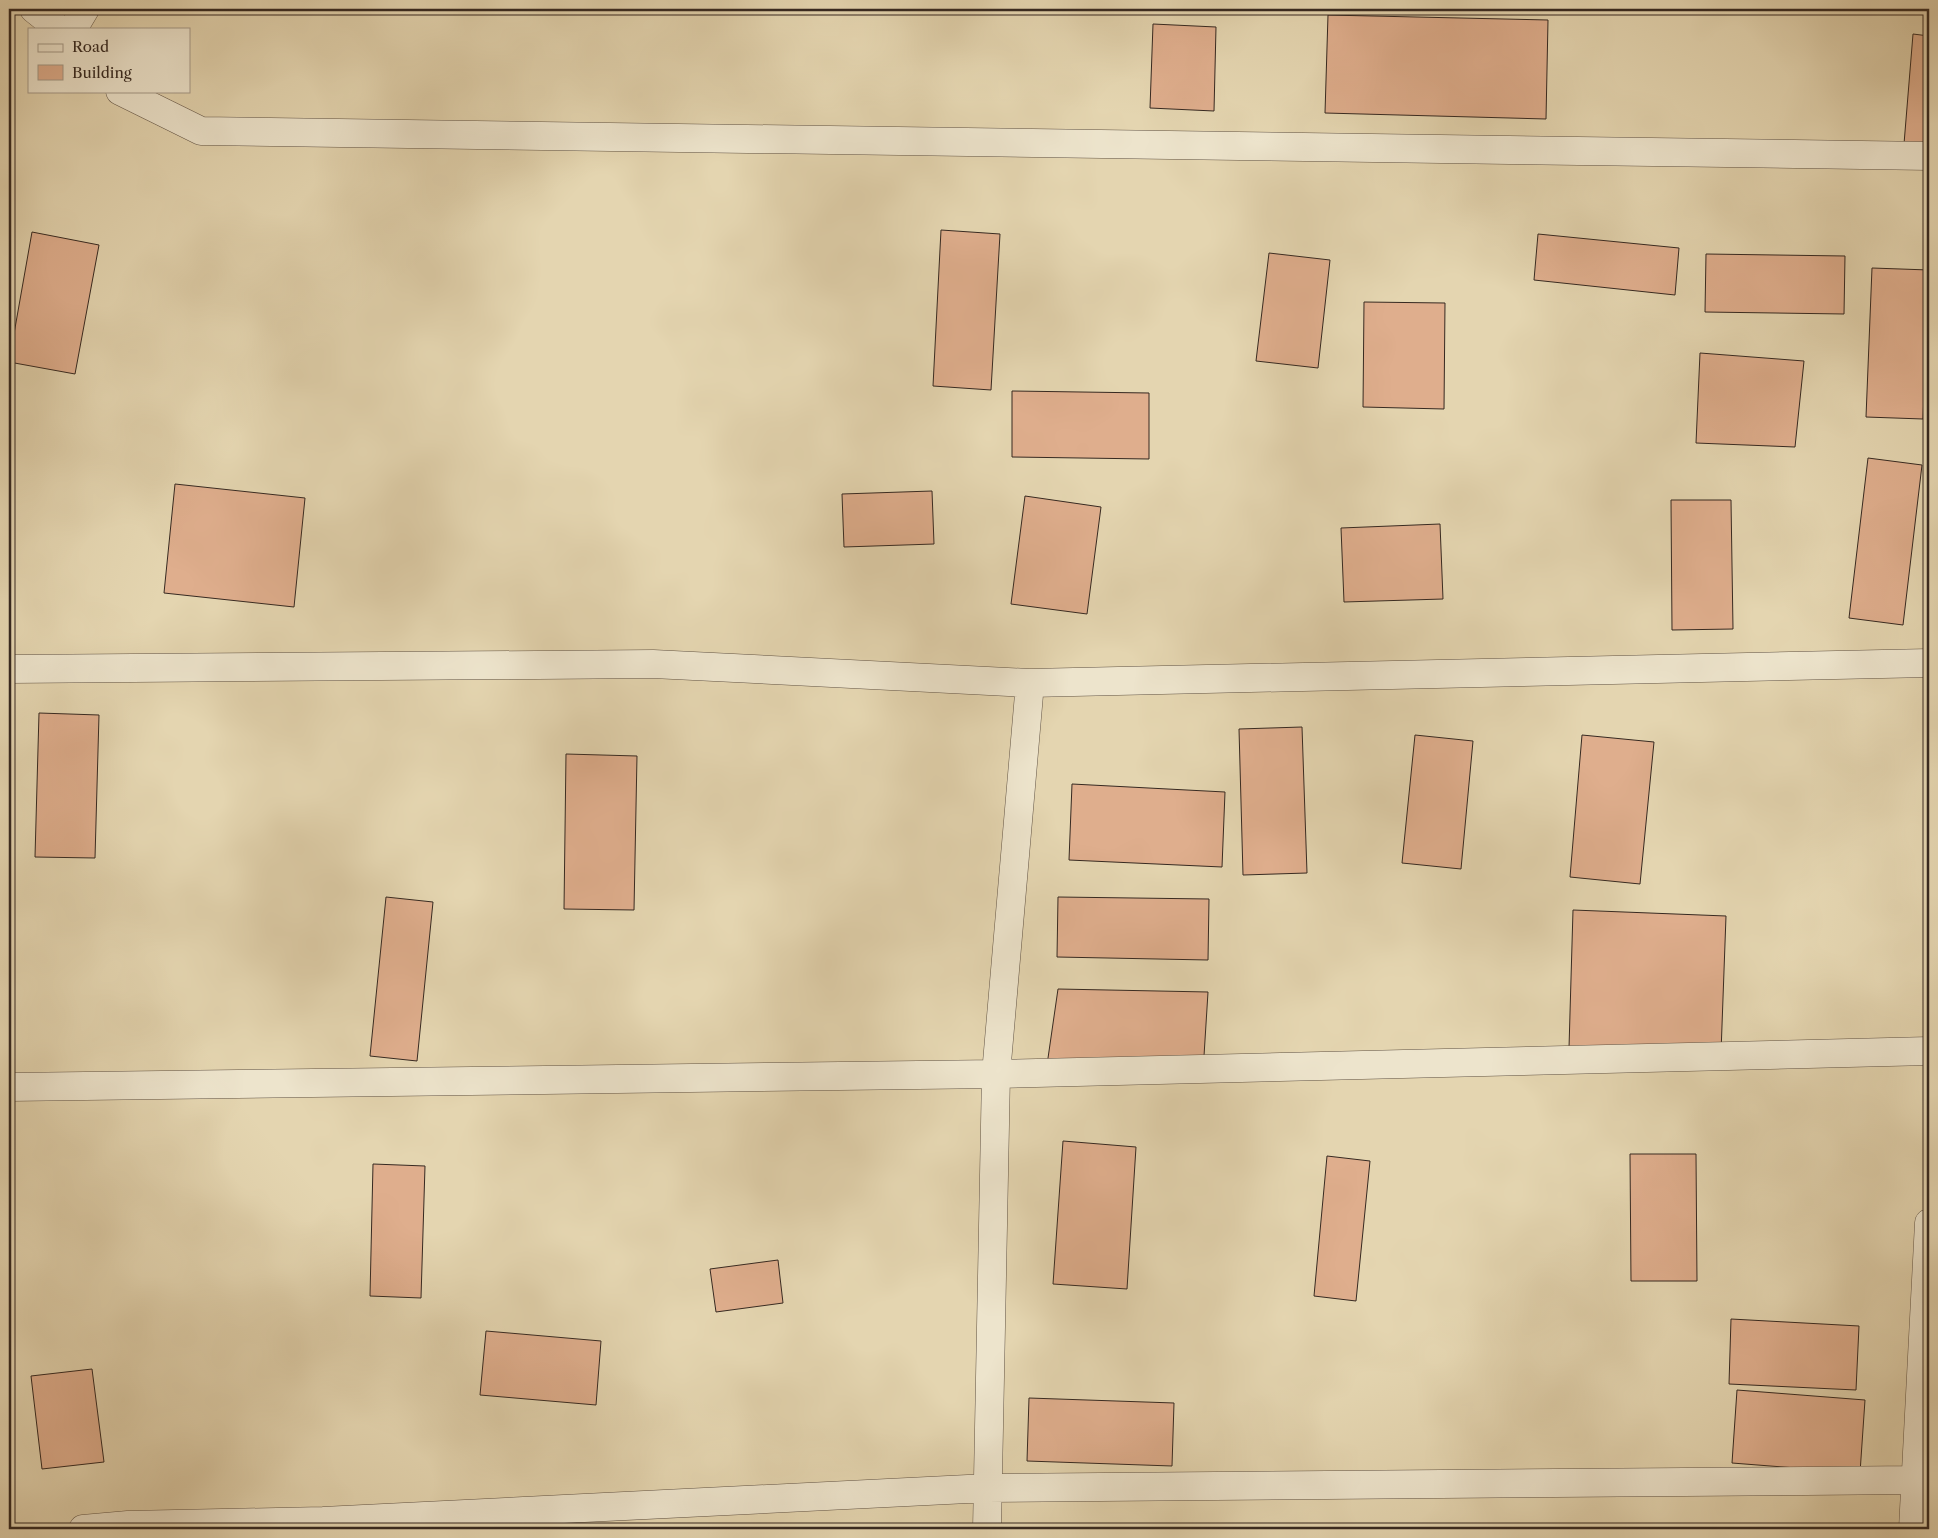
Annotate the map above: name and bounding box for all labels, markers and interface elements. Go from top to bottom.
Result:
legend [28,28,190,92]
text: Road [72,37,109,56]
text: Building [72,63,132,82]

